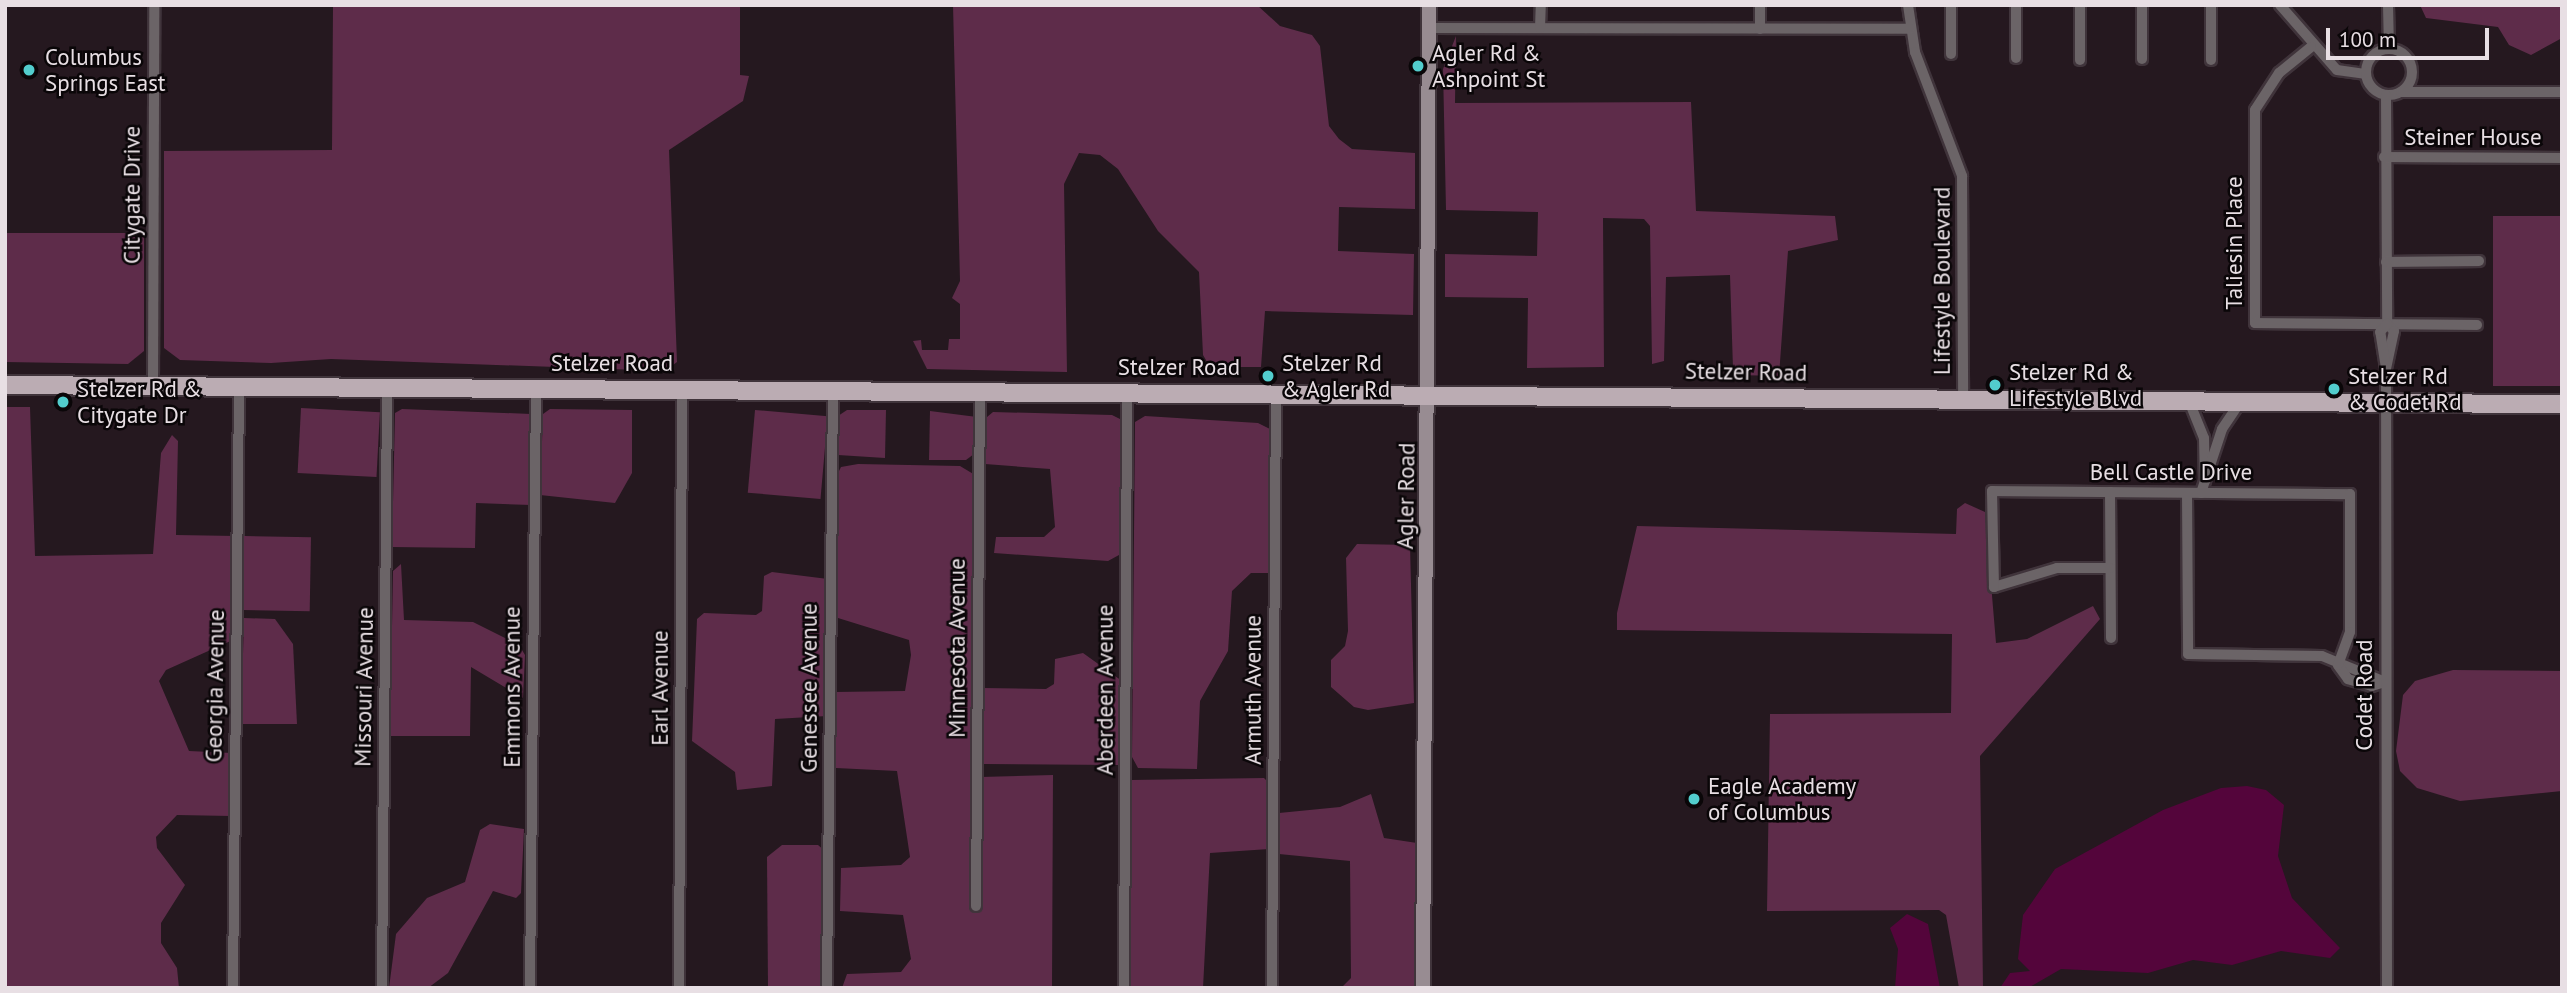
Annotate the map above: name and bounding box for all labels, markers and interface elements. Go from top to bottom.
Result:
scale bar [2329,14,2492,58]
text: 100 m [2339,26,2396,53]
place label: Agler Rd & Ashpoint St [1432,39,1545,93]
place label: Columbus Springs East [45,43,166,97]
marker: Agler Rd & Ashpoint St [1410,58,1426,74]
marker: Columbus Springs East [19,60,39,80]
street label: Steiner House [2404,123,2542,151]
street label: Citygate Drive [118,126,146,264]
street label: Taliesin Place [2220,176,2248,310]
street label: Lifestyle Boulevard [1928,187,1956,375]
street label: Stelzer Road [551,349,673,377]
place label: Stelzer Rd & Agler Rd [1282,349,1391,403]
street label: Stelzer Road [1118,353,1240,381]
street label: Stelzer Road [1685,357,1807,387]
place label: Stelzer Rd & Lifestyle Blvd [2009,358,2142,412]
place label: Stelzer Rd & Codet Rd [2348,362,2462,416]
marker: Stelzer Rd & Agler Rd [1260,368,1276,384]
place label: Stelzer Rd & Citygate Dr [77,375,202,429]
marker: Stelzer Rd & Lifestyle Blvd [1987,377,2003,393]
marker: Stelzer Rd & Codet Rd [2326,381,2342,397]
marker: Stelzer Rd & Citygate Dr [55,394,71,410]
street label: Agler Road [1391,442,1421,550]
street label: Bell Castle Drive [2090,458,2252,486]
street label: Minnesota Avenue [943,558,971,738]
street label: Genessee Avenue [795,603,823,773]
street label: Aberdeen Avenue [1091,604,1119,776]
street label: Emmons Avenue [498,606,526,768]
street label: Missouri Avenue [349,607,379,767]
street label: Georgia Avenue [200,609,230,763]
street label: Armuth Avenue [1239,615,1267,765]
street label: Earl Avenue [646,630,674,746]
street label: Codet Road [2350,639,2378,751]
place label: Eagle Academy of Columbus [1708,772,1857,826]
marker: Eagle Academy of Columbus [1686,791,1702,807]

